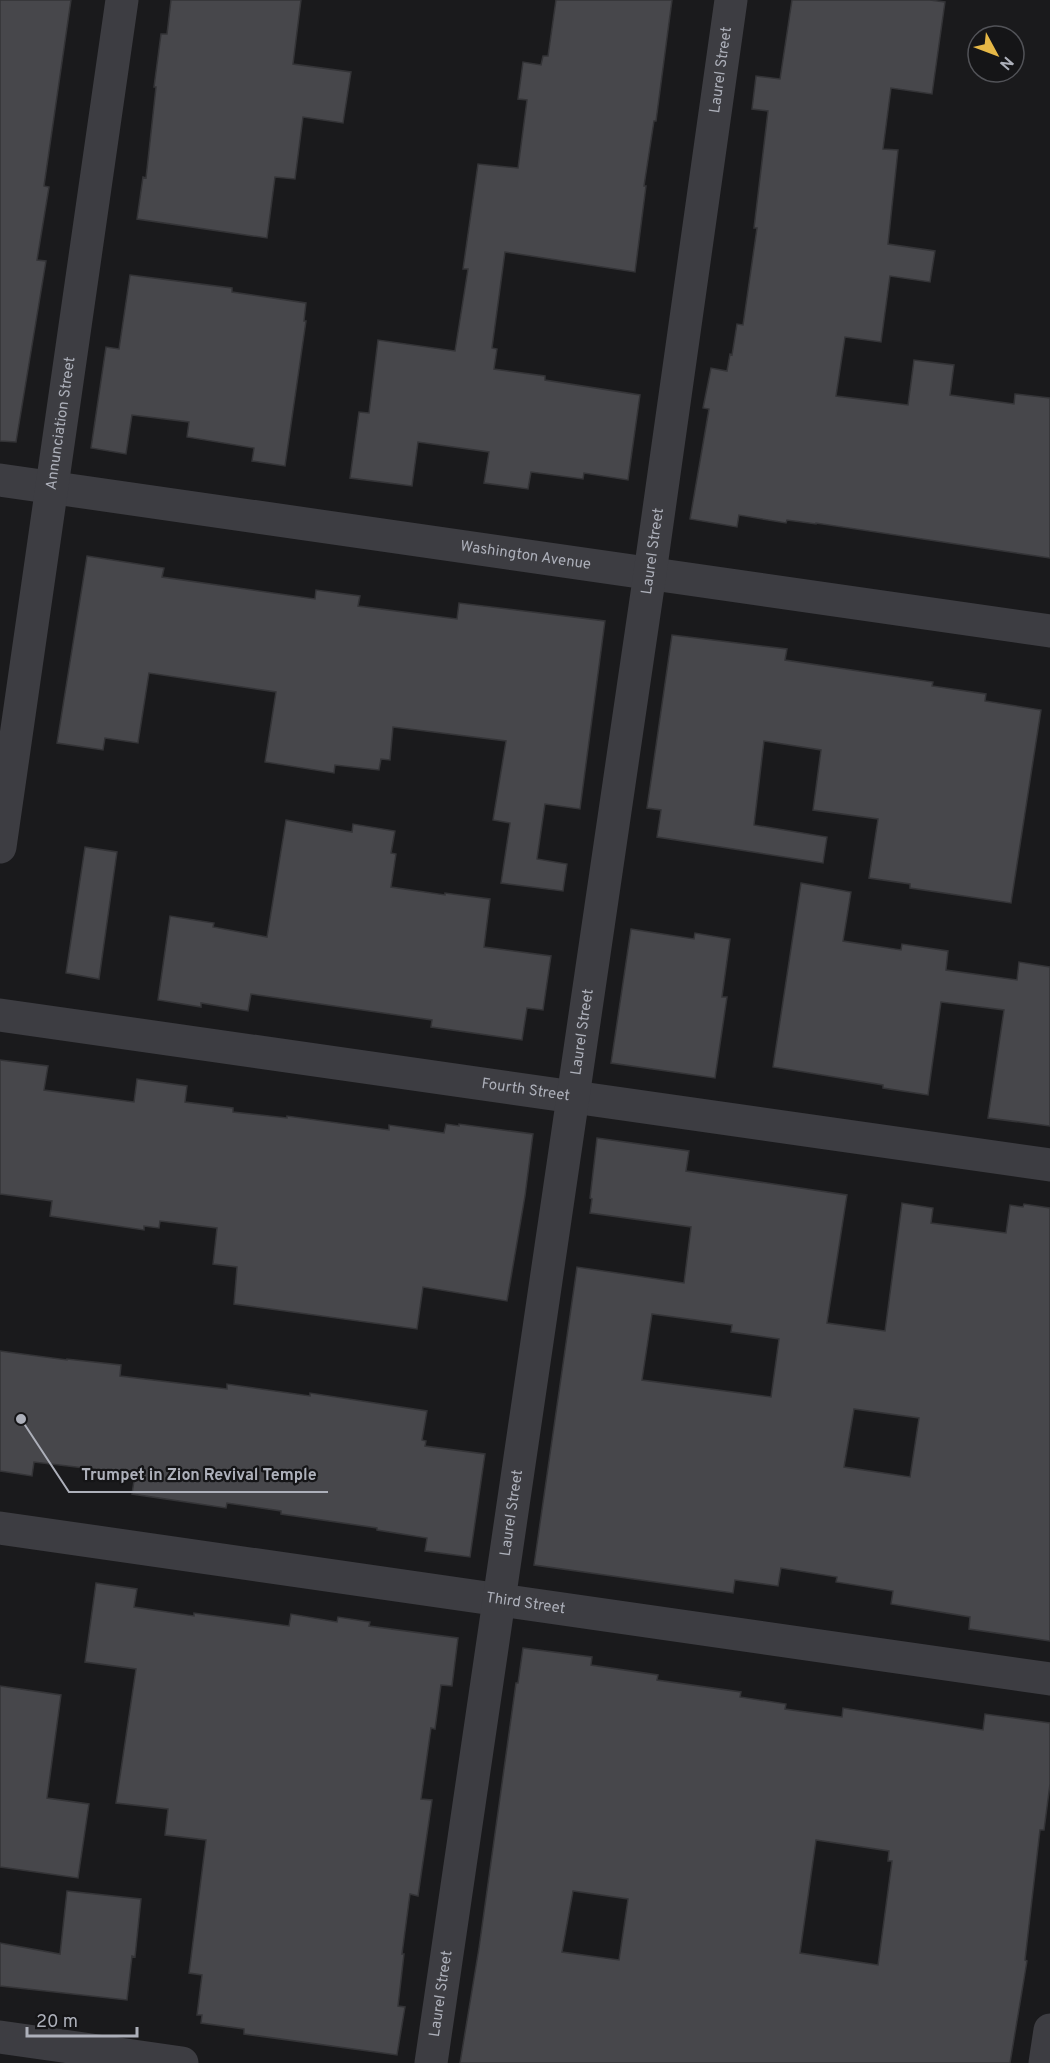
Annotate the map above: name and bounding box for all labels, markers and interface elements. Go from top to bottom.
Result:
north arrow [966,24,1026,84]
street label: Laurel Street [706,26,737,115]
text: N [994,52,1017,73]
street label: Annunciation Street [42,356,80,491]
street label: Laurel Street [637,507,669,596]
street label: Washington Avenue [459,537,592,574]
street label: Laurel Street [567,988,598,1077]
street label: Fourth Street [480,1074,571,1106]
callout: Trumpet in Zion Revival Temple [69,1458,328,1492]
text: Trumpet in Zion Revival Temple [81,1466,317,1486]
street label: Laurel Street [496,1468,528,1557]
street label: Third Street [485,1589,566,1619]
street label: Laurel Street [425,1949,457,2038]
scale bar [27,2000,136,2038]
text: 20 m [36,2011,78,2034]

